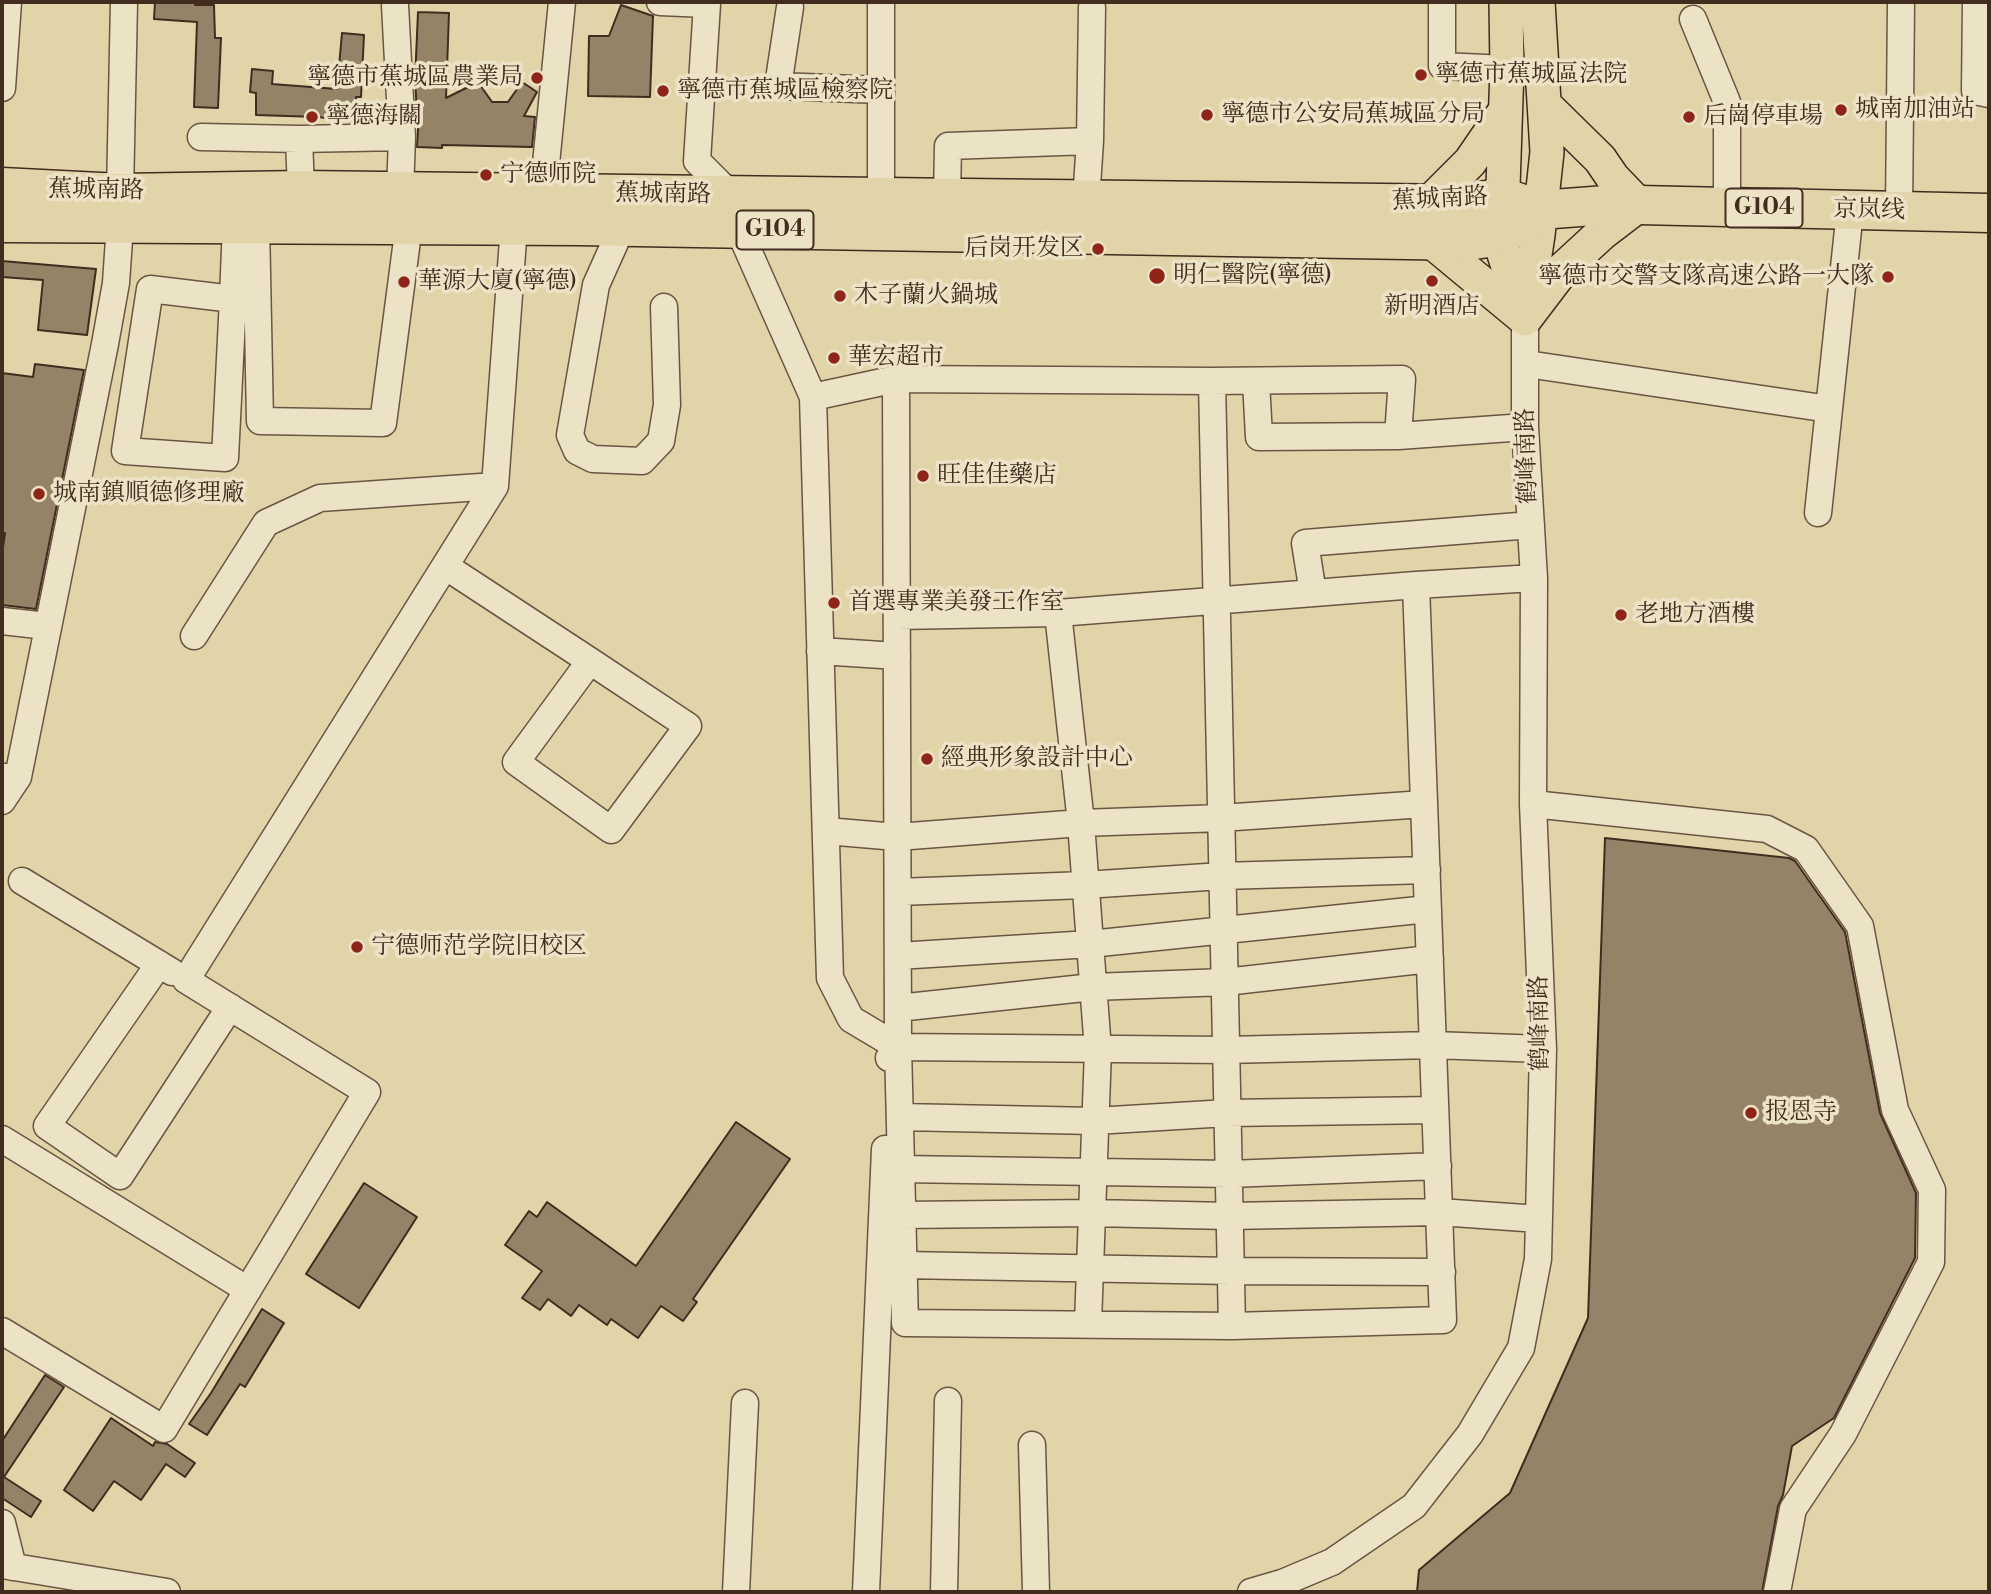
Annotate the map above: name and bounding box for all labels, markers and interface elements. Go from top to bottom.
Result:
place label: 寧德市蕉城區法院 [1435,61,1627,89]
place label: 寧德市蕉城區農業局 [307,64,523,92]
marker: 寧德市蕉城區法院 [1413,67,1429,83]
marker: 寧德市蕉城區農業局 [529,70,545,86]
place label: 寧德市蕉城區檢察院 [677,77,893,105]
marker: 寧德市蕉城區檢察院 [655,83,671,99]
place label: 城南加油站 [1855,96,1975,124]
place label: 寧德市公安局蕉城區分局 [1221,101,1485,129]
marker: 城南加油站 [1833,102,1849,118]
place label: 寧德海關 [326,103,422,131]
place label: 后崗停車場 [1703,103,1823,131]
marker: 寧德市公安局蕉城區分局 [1199,107,1215,123]
marker: 寧德海關 [304,109,320,125]
marker: 后崗停車場 [1681,109,1697,125]
place label: 宁德师院 [500,161,596,189]
marker: 宁德师院 [478,167,494,183]
street label: 蕉城南路 [48,176,144,206]
street label: 蕉城南路 [615,180,711,210]
street label: 蕉城南路 [1391,183,1489,217]
road number: G104 [1726,188,1802,228]
street label: 京岚线 [1833,196,1905,226]
road number: G104 [736,210,814,249]
place label: 后岗开发区 [964,235,1084,263]
marker: 后岗开发区 [1090,241,1106,257]
place label: 明仁醫院(寧德) [1173,262,1332,290]
place label: 寧德市交警支隊高速公路一大隊 [1538,263,1874,291]
marker: 明仁醫院(寧德) [1147,266,1167,286]
place label: 華源大廈(寧德) [418,268,577,296]
marker: 寧德市交警支隊高速公路一大隊 [1880,269,1896,285]
marker: 新明酒店 [1424,273,1440,289]
marker: 華源大廈(寧德) [396,274,412,290]
place label: 木子蘭火鍋城 [854,282,998,310]
marker: 木子蘭火鍋城 [832,288,848,304]
place label: 新明酒店 [1384,293,1480,321]
place label: 華宏超市 [848,344,944,372]
marker: 華宏超市 [826,350,842,366]
street label: 鹤峰南路 [1512,408,1544,504]
place label: 旺佳佳藥店 [937,462,1057,490]
marker: 旺佳佳藥店 [915,468,931,484]
place label: 城南鎮順德修理廠 [53,480,245,508]
marker: 城南鎮順德修理廠 [31,486,47,502]
place label: 首選專業美發工作室 [848,589,1064,617]
marker: 首選專業美發工作室 [826,595,842,611]
place label: 老地方酒樓 [1635,601,1755,629]
marker: 老地方酒樓 [1613,607,1629,623]
place label: 經典形象設計中心 [941,745,1133,773]
marker: 經典形象設計中心 [919,751,935,767]
place label: 宁德师范学院旧校区 [371,933,587,961]
marker: 宁德师范学院旧校区 [349,939,365,955]
street label: 鹤峰南路 [1526,975,1556,1071]
place label: 报恩寺 [1765,1099,1837,1127]
marker: 报恩寺 [1743,1105,1759,1121]

